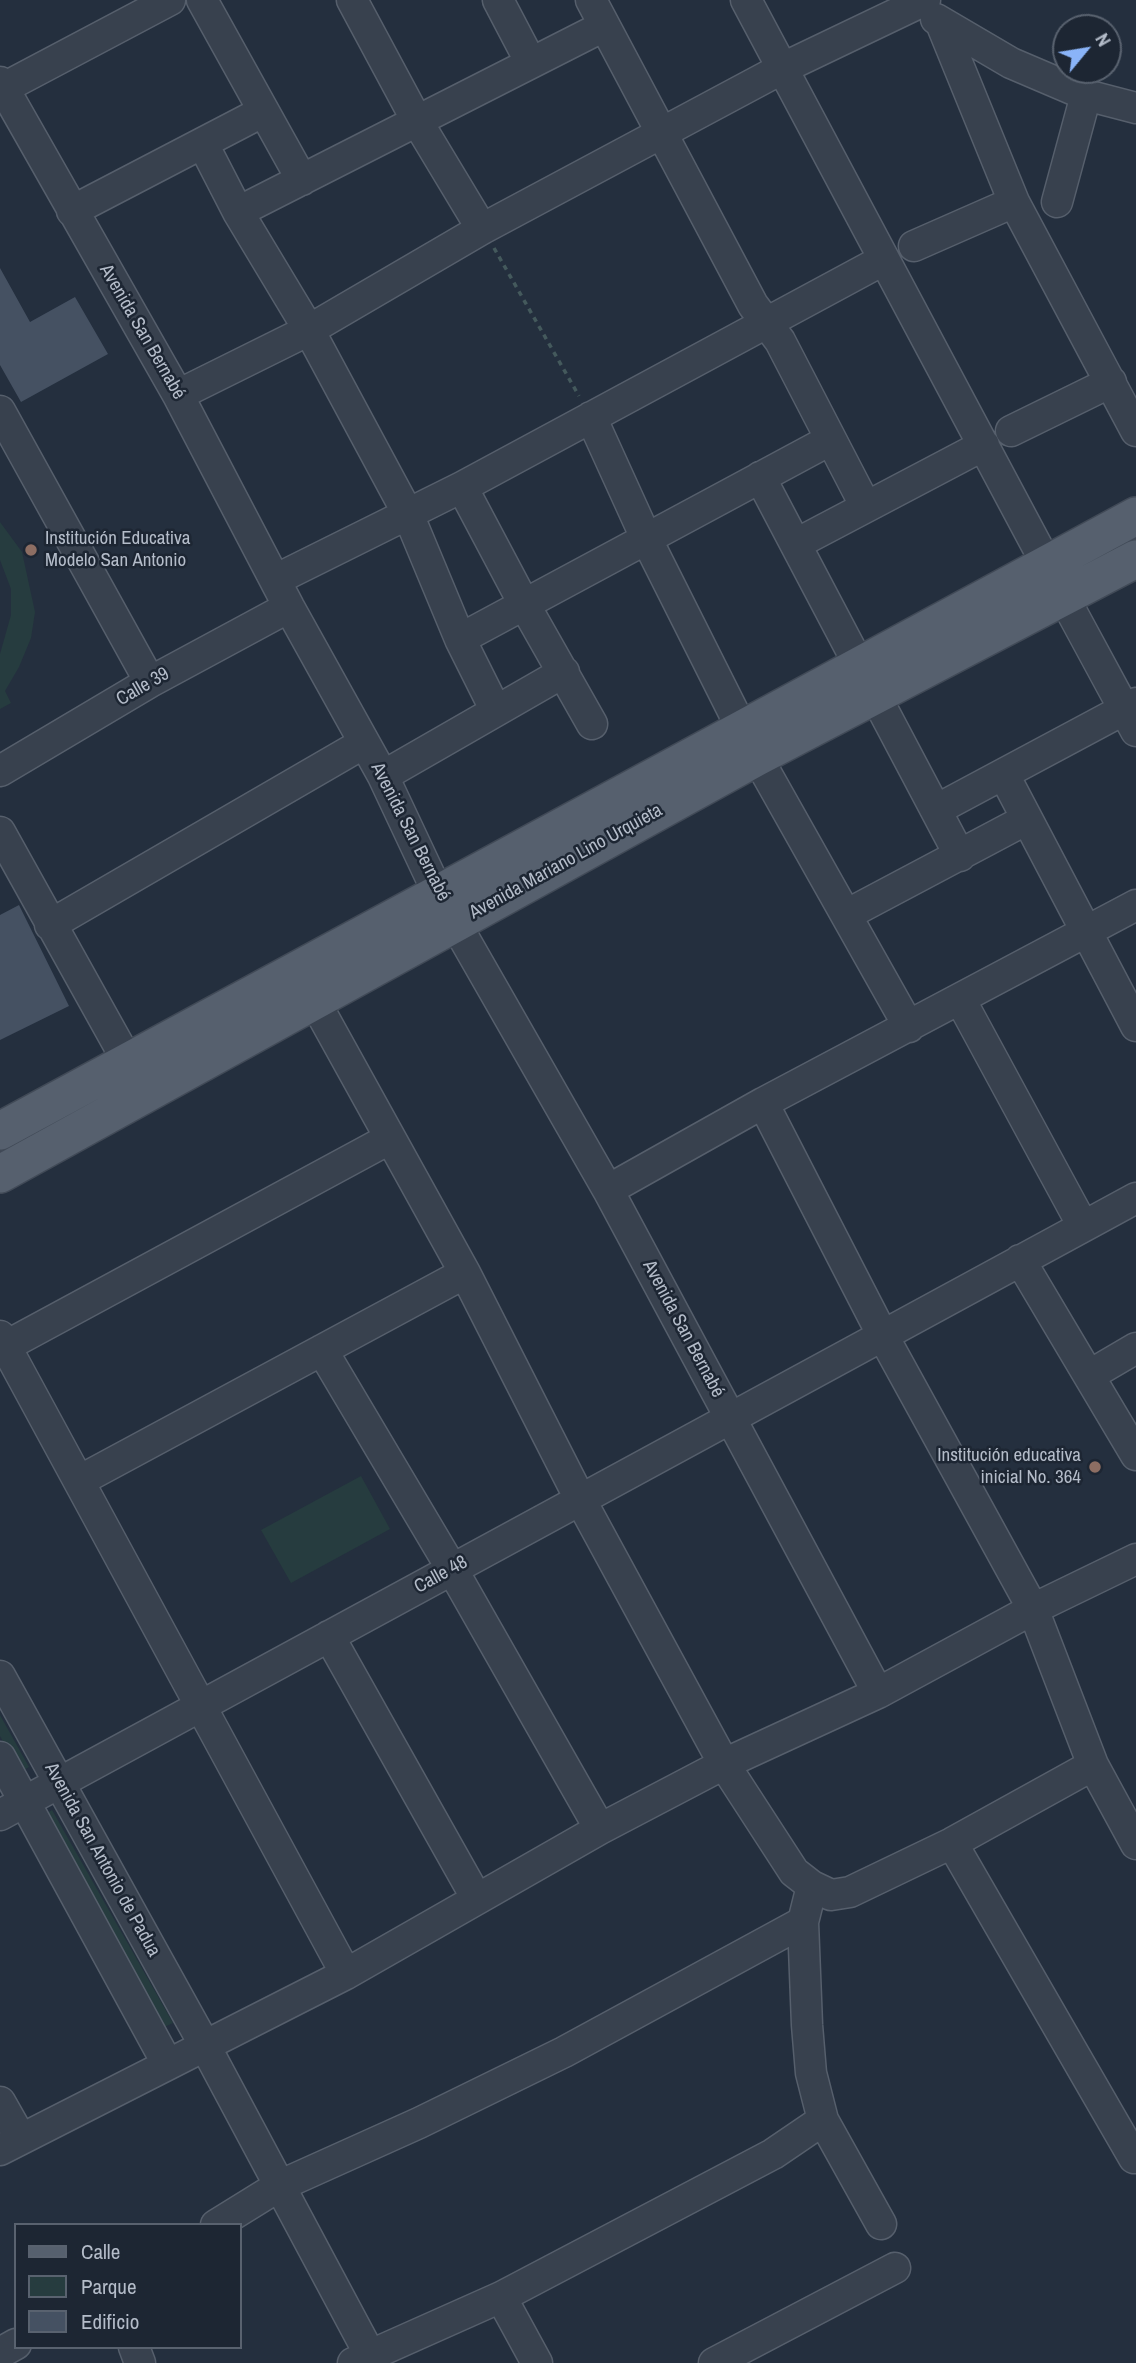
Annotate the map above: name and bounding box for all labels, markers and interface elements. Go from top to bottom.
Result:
north arrow [1052,14,1122,84]
text: N [1089,28,1118,51]
street label: Avenida San Bernabé [94,260,190,404]
place label: Institución Educativa Modelo San Antonio [45,528,191,572]
marker: Institución Educativa Modelo San Antonio [23,542,39,558]
street label: Calle 39 [113,663,173,711]
street label: Avenida San Bernabé [365,759,455,905]
street label: Avenida Mariano Lino Urquieta [466,799,666,925]
street label: Avenida San Bernabé [637,1256,729,1402]
place label: Institución educativa inicial No. 364 [937,1445,1081,1489]
marker: Institución educativa inicial No. 364 [1087,1459,1103,1475]
street label: Calle 48 [410,1551,472,1599]
street label: Avenida San Antonio de Padua [39,1759,165,1961]
legend [14,2223,242,2349]
text: Calle [81,2237,120,2266]
text: Parque [81,2272,137,2301]
text: Edificio [81,2307,139,2336]

